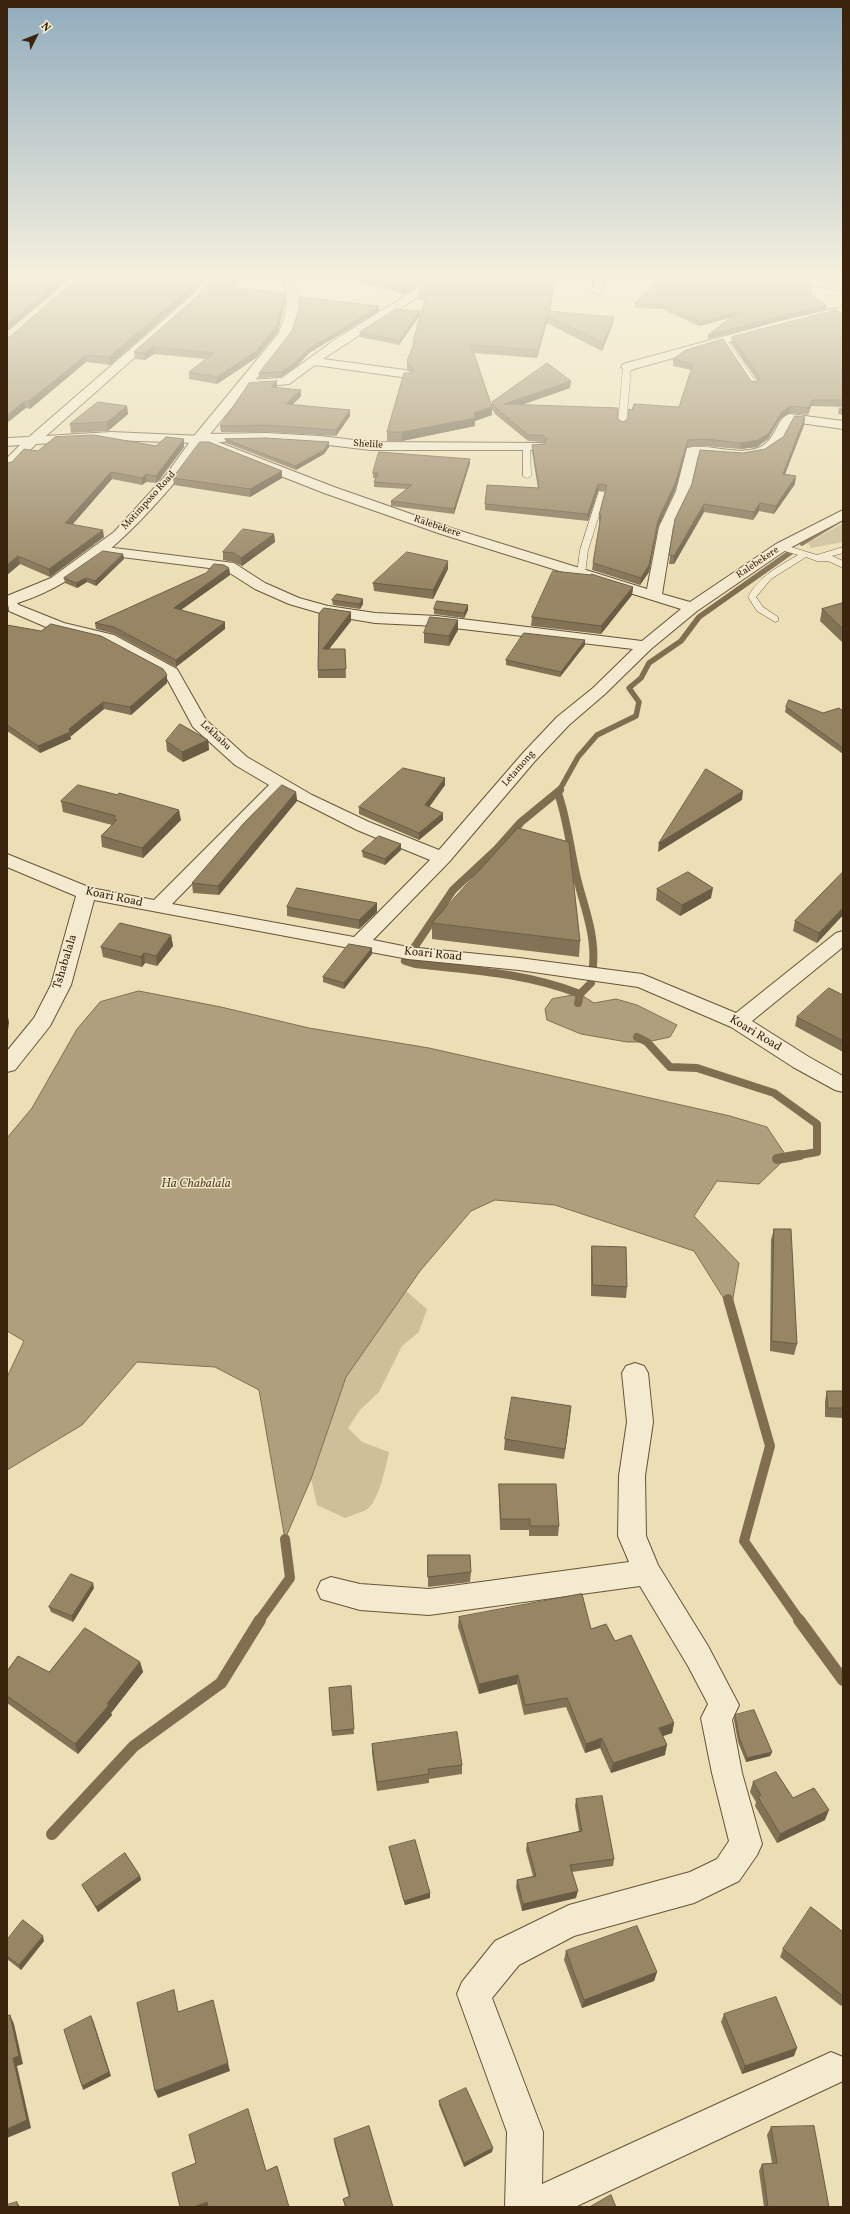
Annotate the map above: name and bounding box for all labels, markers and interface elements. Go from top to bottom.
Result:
north arrow [16,16,56,56]
text: N [37,20,54,36]
street label: Shelile [353,438,383,452]
street label: Motimposo Road [119,469,179,533]
street label: Ralebekere [412,513,462,541]
street label: Ralebekere [734,544,782,582]
street label: Lekhabu [197,719,233,753]
street label: Letamong [500,748,538,790]
street label: Koari Road [84,885,144,911]
street label: Tshabalala [51,933,81,991]
street label: Koari Road [403,945,463,965]
street label: Koari Road [726,1013,784,1055]
water label: Ha Chabalala [161,1177,231,1193]

